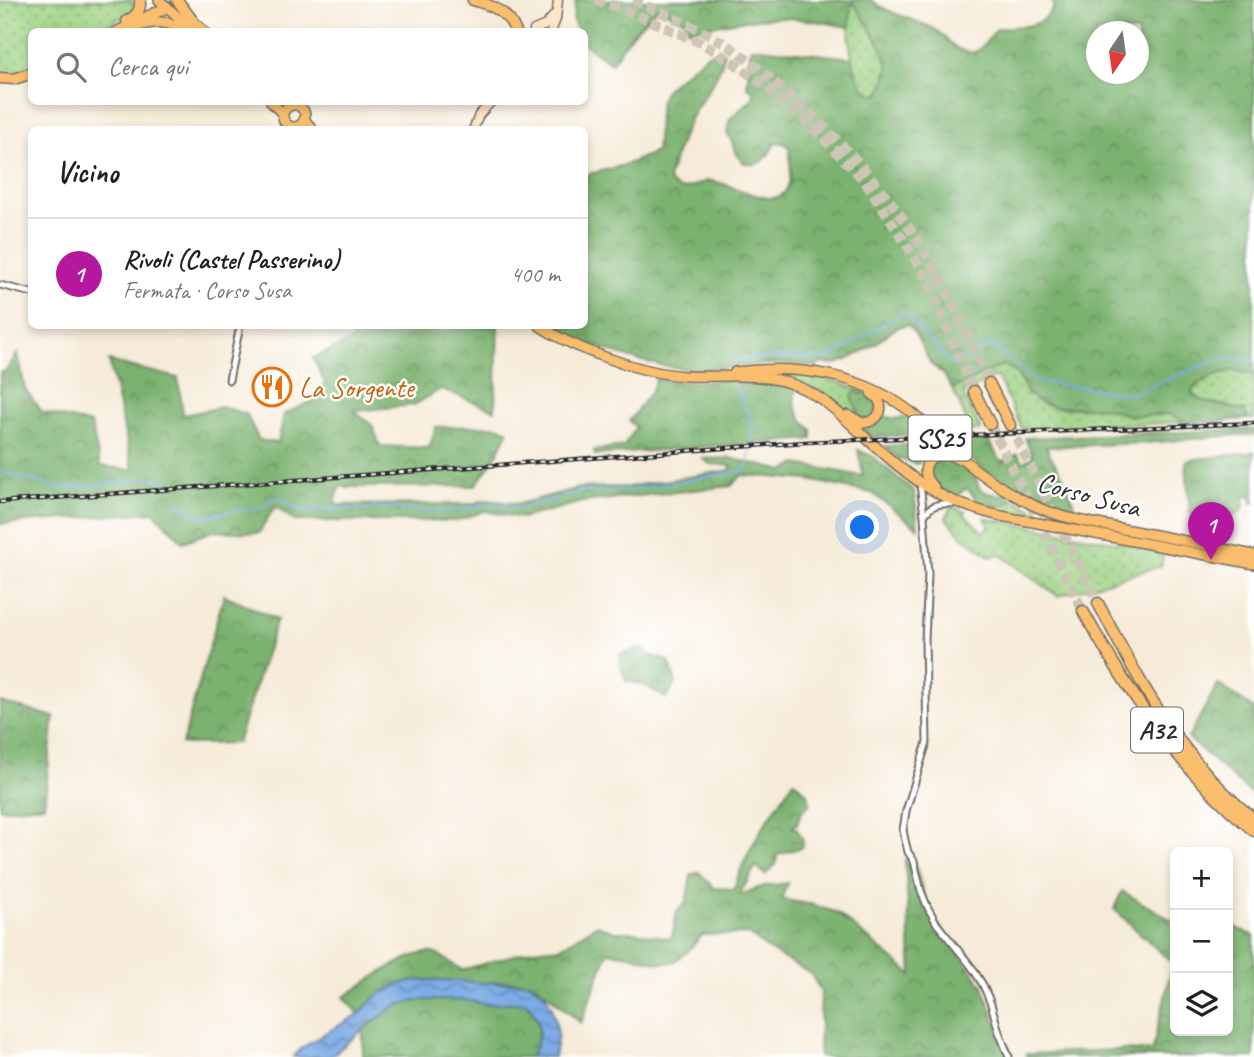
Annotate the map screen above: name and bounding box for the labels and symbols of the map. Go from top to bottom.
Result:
north arrow [1086,21,1149,84]
restaurant icon: La Sorgente [251,366,293,408]
place label: La Sorgente [299,370,415,405]
road number: SS25 [908,416,972,460]
street label: Corso Susa [1034,464,1146,525]
pin: 1 [1188,502,1234,560]
your location [845,510,879,544]
road number: A32 [1131,708,1183,752]

